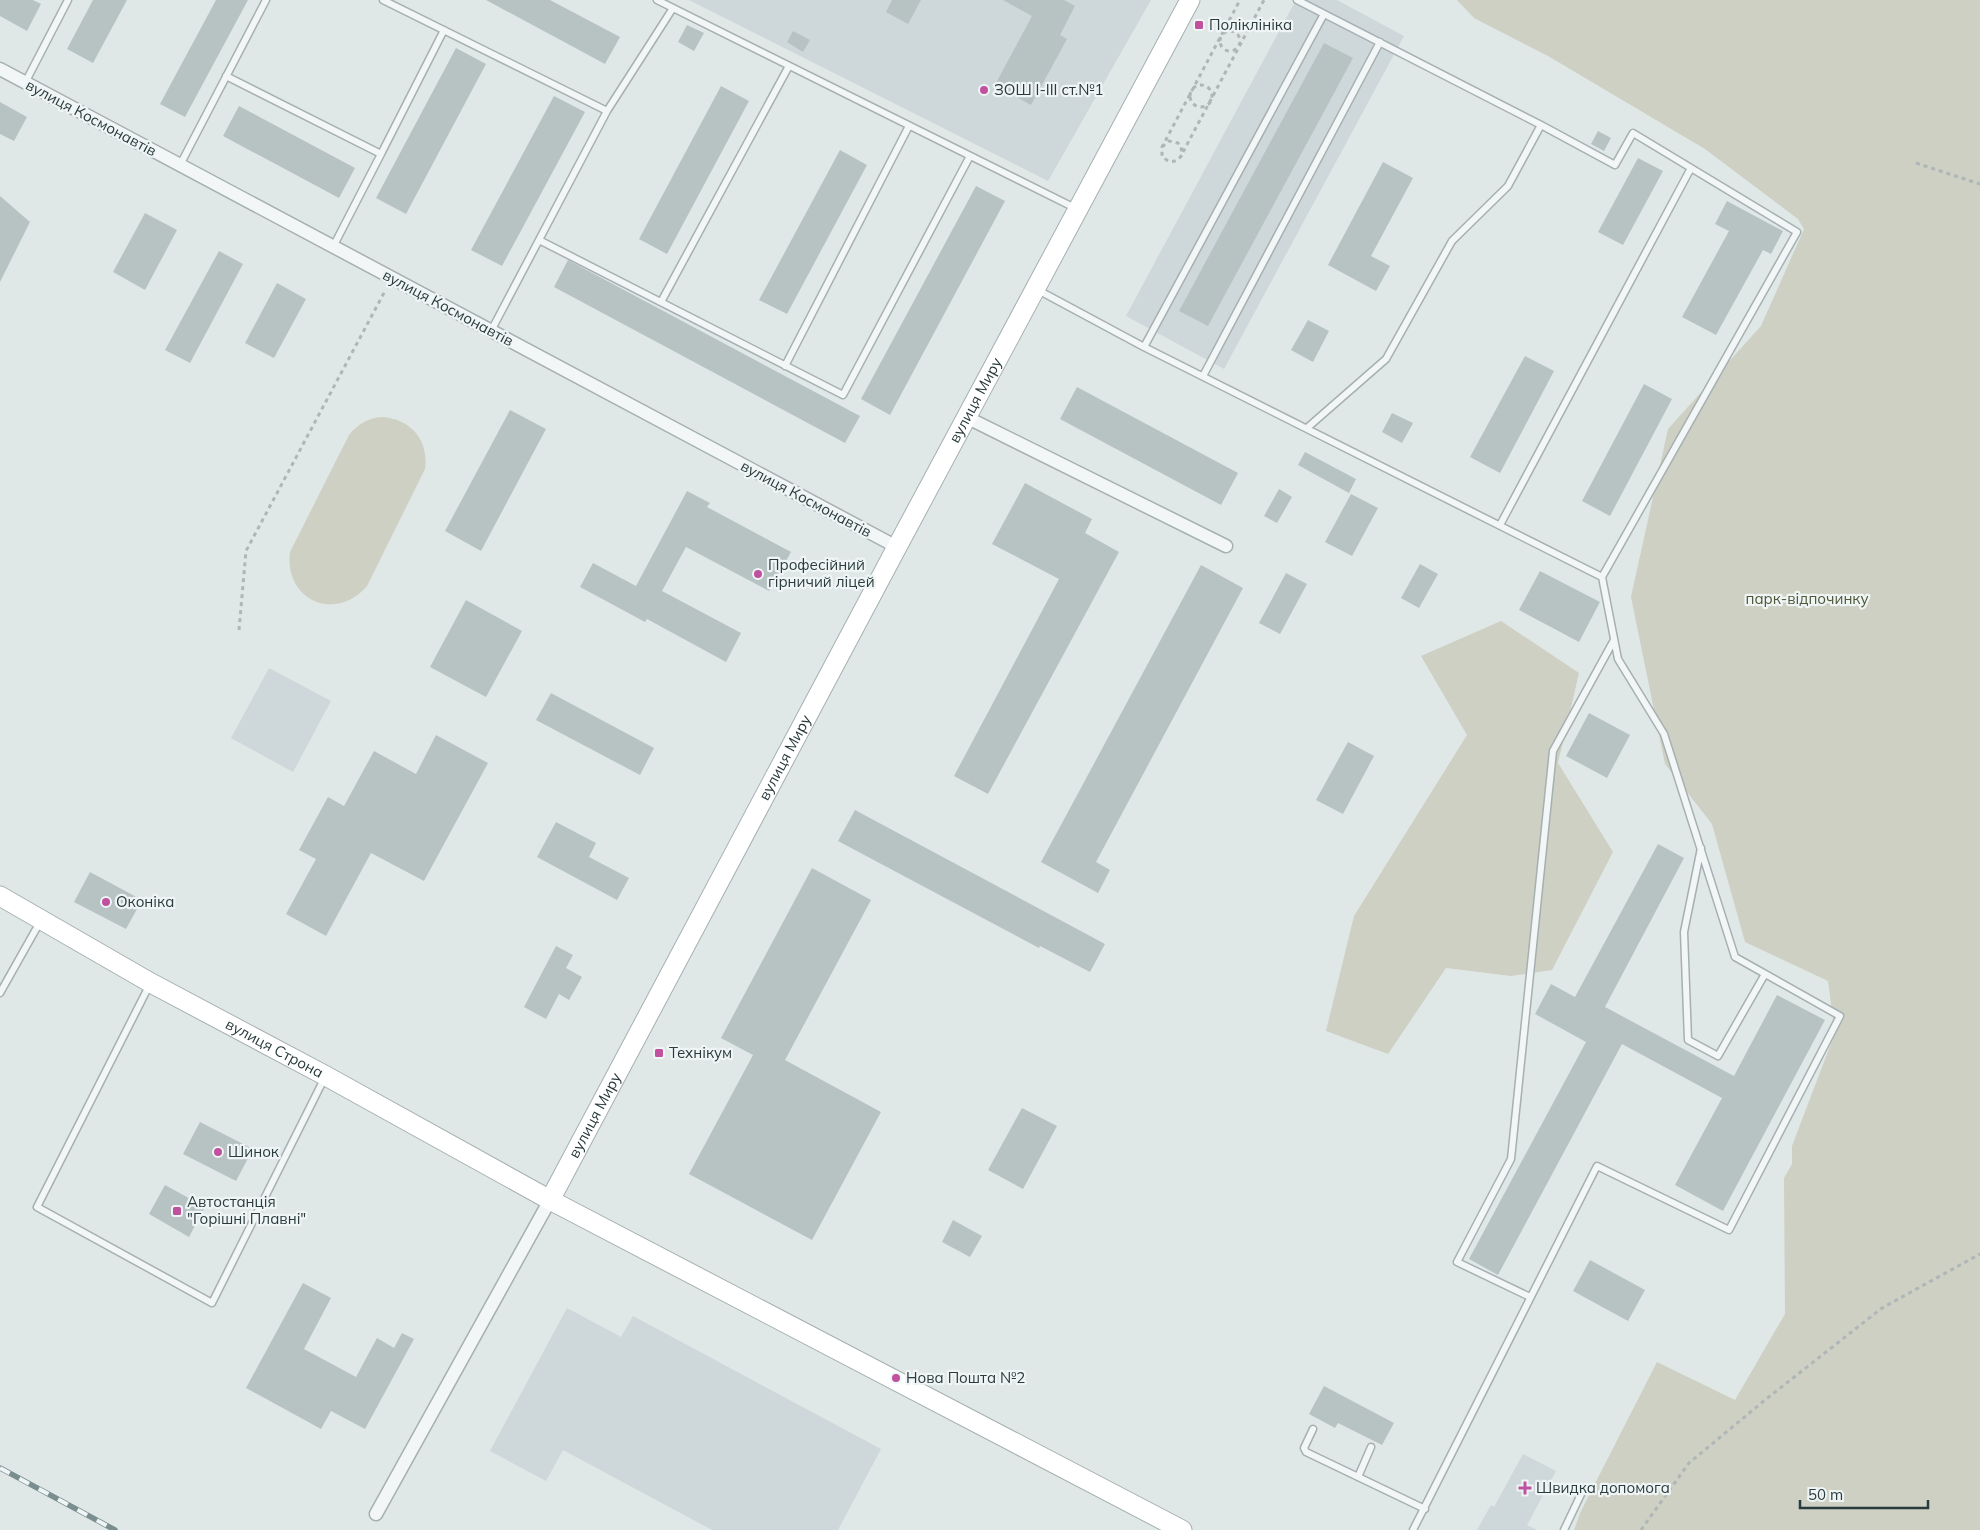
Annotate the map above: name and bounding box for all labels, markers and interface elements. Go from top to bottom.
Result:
place label: Поліклініка [1209,15,1292,34]
marker: Поліклініка [1193,19,1205,31]
street label: вулиця Космонавтів [23,75,160,160]
place label: ЗОШ I-III ст.№1 [994,80,1103,99]
marker: ЗОШ I-III ст.№1 [978,84,990,96]
street label: вулиця Космонавтів [380,265,517,350]
street label: вулиця Миру [945,354,1006,446]
street label: вулиця Космонавтів [738,456,875,541]
place label: Професійний гірничий ліцей [768,555,875,591]
marker: Професійний гірничий ліцей [752,568,764,580]
park label: парк-відпочинку [1745,589,1869,608]
street label: вулиця Миру [754,711,815,803]
place label: Оконіка [116,892,174,911]
marker: Оконіка [100,896,112,908]
street label: вулиця Строна [222,1014,327,1082]
place label: Технікум [669,1043,732,1062]
marker: Технікум [653,1047,665,1059]
street label: вулиця Миру [564,1069,625,1161]
place label: Шинок [228,1142,280,1161]
marker: Шинок [212,1146,224,1158]
place label: Автостанція "Горішні Плавні" [187,1192,306,1228]
marker: Автостанція "Горішні Плавні" [171,1205,183,1217]
place label: Нова Пошта №2 [906,1368,1025,1387]
marker: Нова Пошта №2 [890,1372,902,1384]
place label: Швидка допомога [1536,1478,1670,1497]
scale bar [1800,1478,1928,1510]
marker: Швидка допомога [1518,1481,1532,1495]
text: 50 m [1808,1485,1843,1504]

